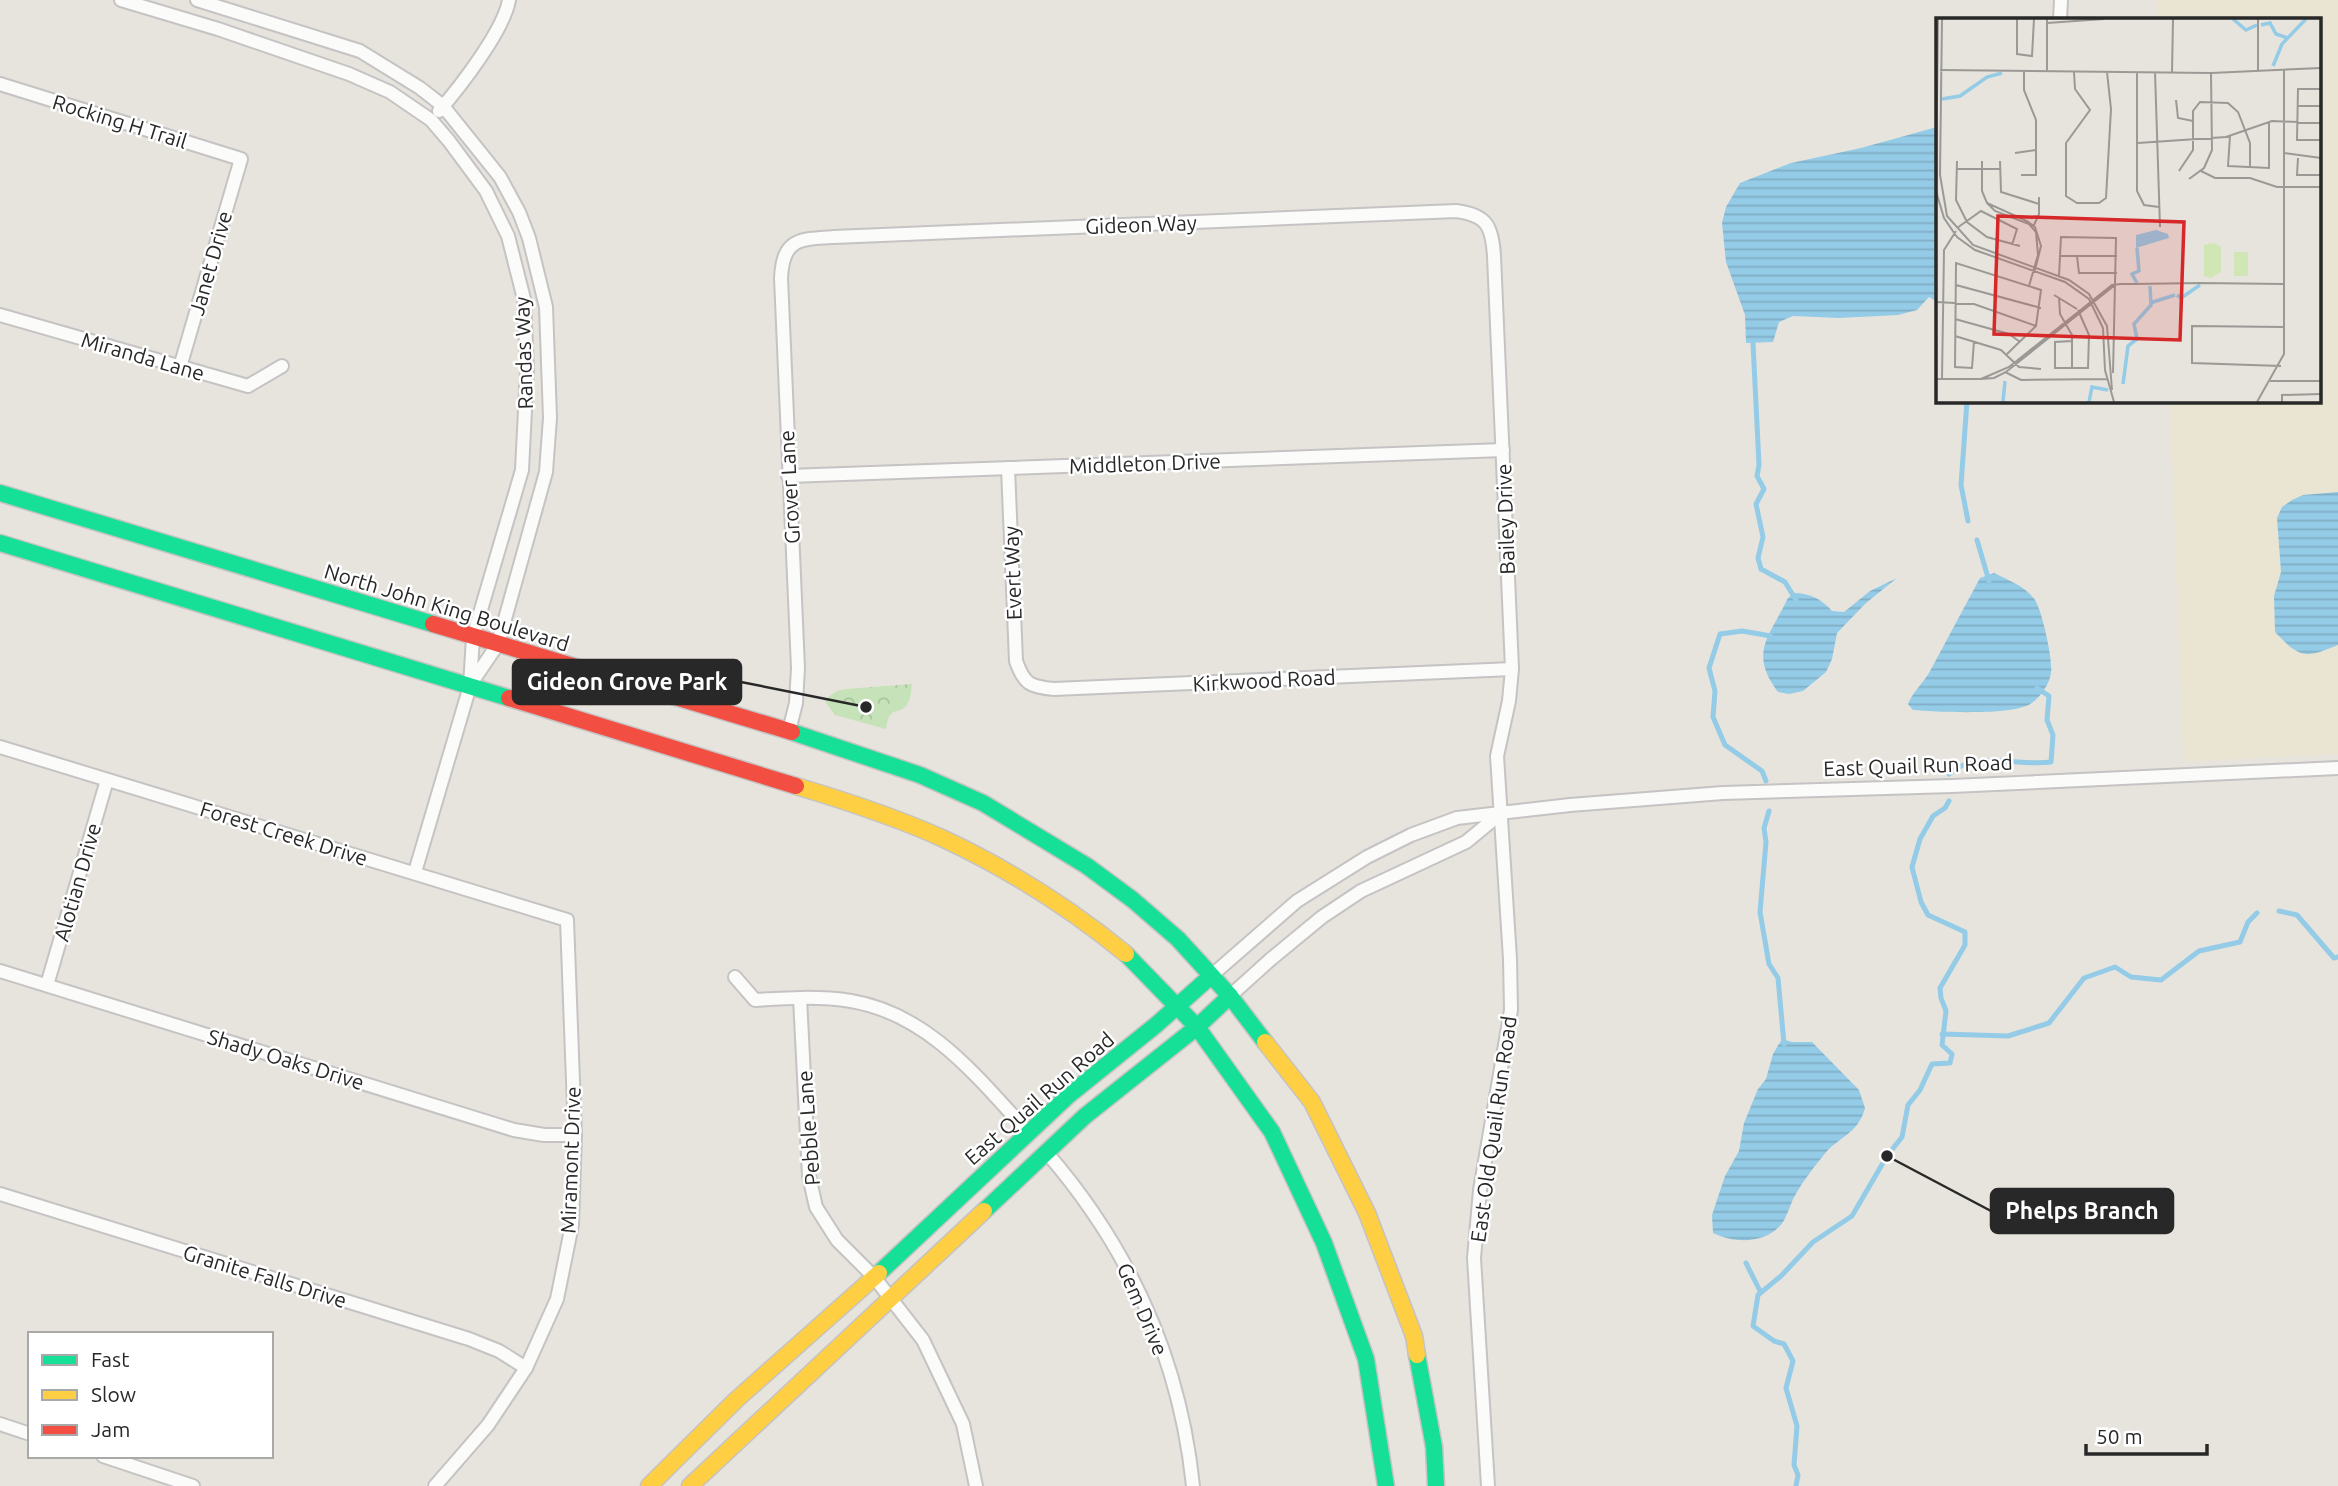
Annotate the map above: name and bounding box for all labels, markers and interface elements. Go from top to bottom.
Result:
inset map [1936,18,2320,402]
street label: Rocking H Trail [50,89,190,153]
street label: Janet Drive [184,208,236,318]
street label: Gideon Way [1085,210,1197,238]
street label: Randas Way [509,296,537,410]
street label: Miranda Lane [79,327,207,385]
street label: Grover Lane [774,430,804,544]
street label: Middleton Drive [1069,448,1221,478]
street label: Bailey Drive [1491,463,1519,575]
street label: Evert Way [998,525,1026,621]
street label: North John King Boulevard [322,558,572,656]
callout: Gideon Grove Park [513,660,741,704]
street label: Kirkwood Road [1192,664,1336,696]
text: Gideon Grove Park [527,669,727,694]
street label: East Quail Run Road [1823,750,2013,780]
street label: Forest Creek Drive [197,796,371,870]
street label: Alotian Drive [49,820,105,944]
street label: East Old Quail Run Road [1465,1014,1521,1244]
street label: Shady Oaks Drive [205,1024,367,1094]
street label: East Quail Run Road [960,1027,1118,1169]
street label: Pebble Lane [792,1070,824,1186]
street label: Miramont Drive [555,1086,585,1234]
callout: Phelps Branch [1991,1189,2173,1233]
text: Phelps Branch [2005,1198,2159,1223]
street label: Granite Falls Drive [180,1240,350,1312]
street label: Gem Drive [1113,1259,1173,1359]
legend [28,1332,273,1458]
text: Fast [91,1347,129,1371]
text: Slow [91,1382,136,1406]
scale bar [2086,1412,2207,1456]
text: Jam [91,1417,130,1441]
text: 50 m [2096,1424,2143,1448]

